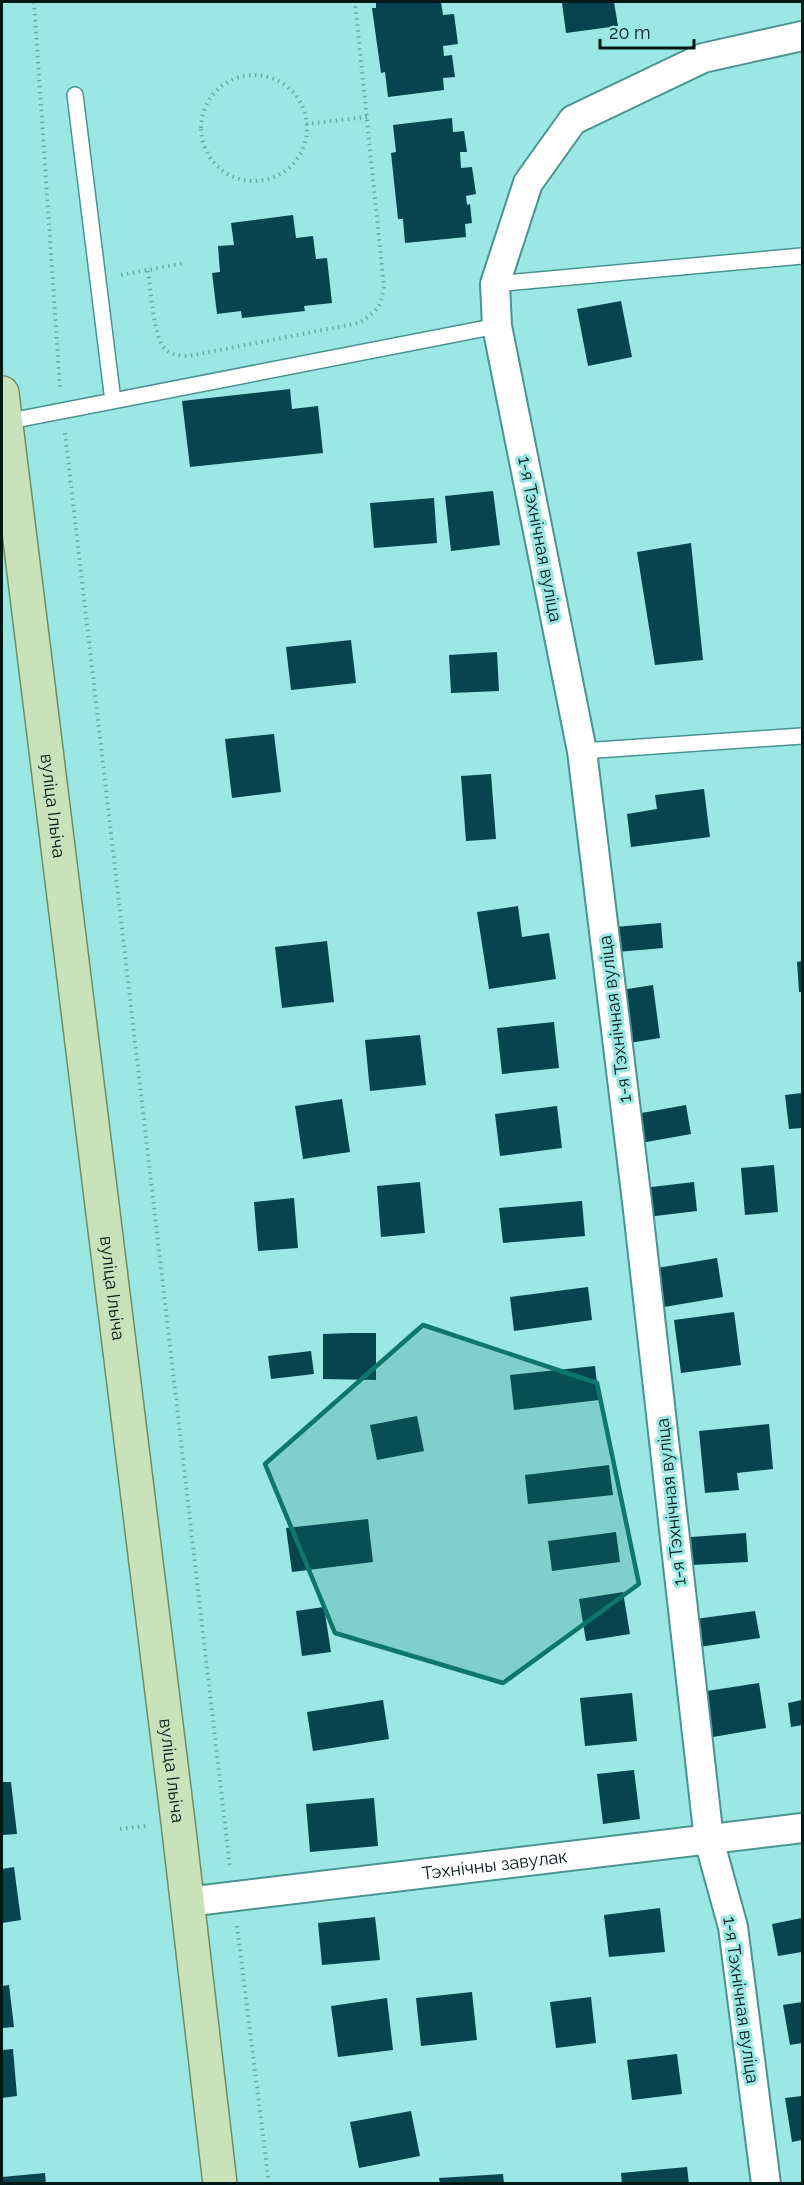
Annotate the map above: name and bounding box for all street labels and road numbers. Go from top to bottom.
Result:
street label: 1-я Тэхнічная вуліца [514,454,567,624]
street label: вуліца Ільіча [37,752,70,859]
street label: 1-я Тэхнічная вуліца [594,934,635,1104]
street label: вуліца Ільіча [96,1235,130,1342]
street label: 1-я Тэхнічная вуліца [651,1417,690,1587]
street label: вуліца Ільіча [155,1717,189,1824]
street label: Тэхнічны завулак [421,1845,569,1884]
street label: 1-я Тэхнічная вуліца [719,1915,764,2085]

